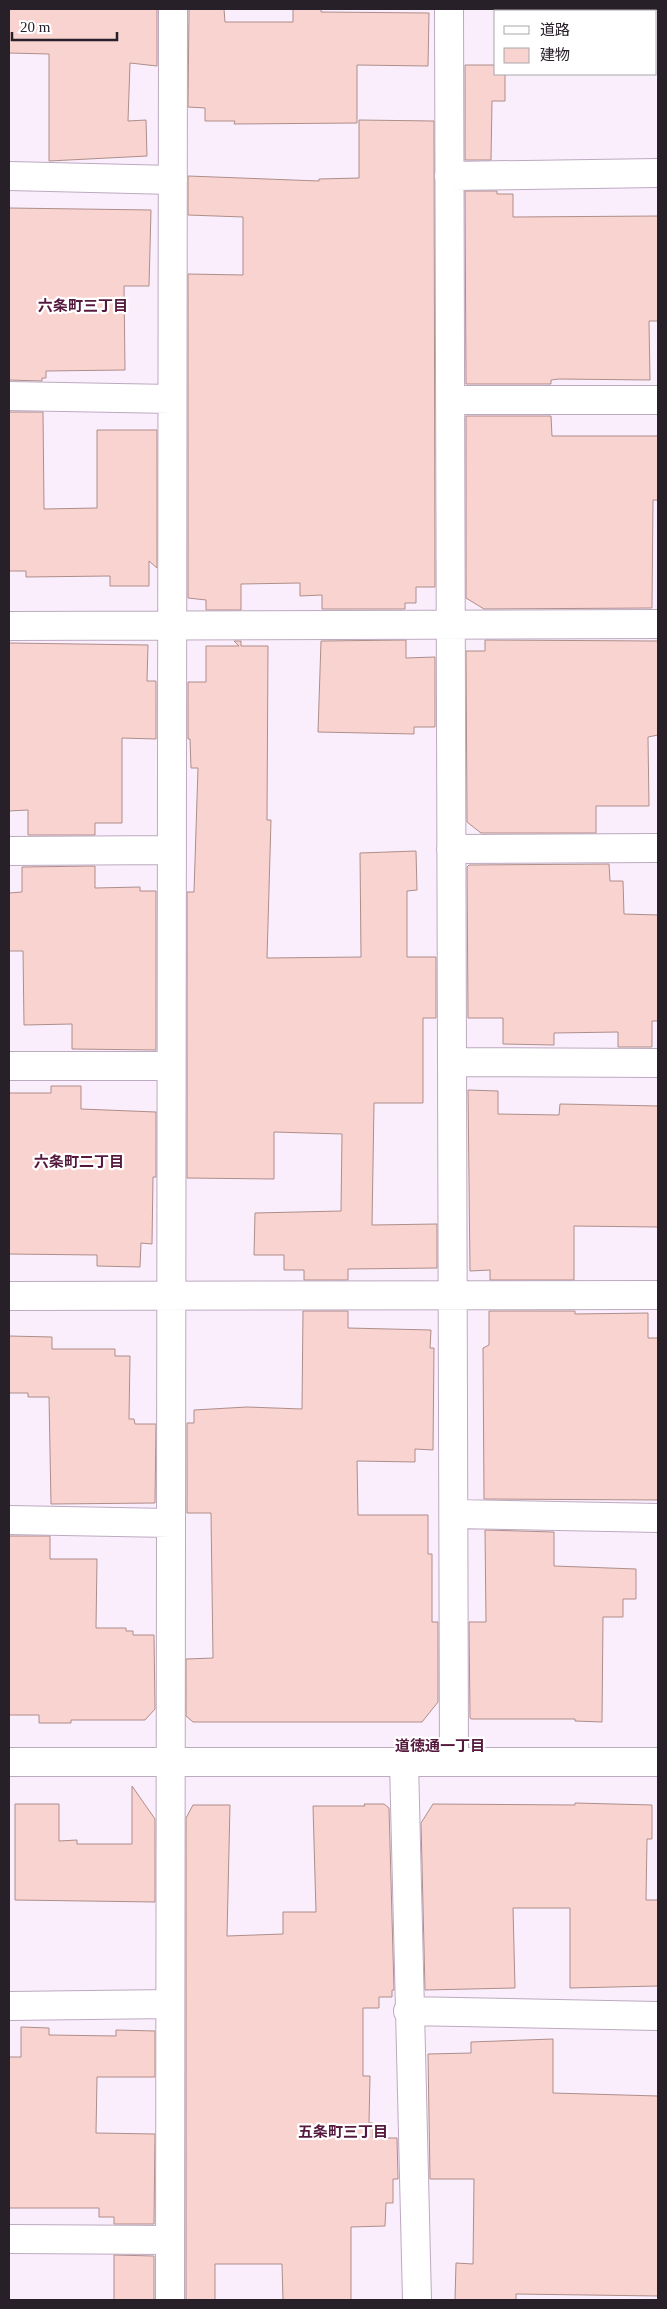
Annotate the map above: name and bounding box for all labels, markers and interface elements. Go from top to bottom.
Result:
scale bar [12,10,118,42]
legend [494,10,657,75]
text: 20 m [20,19,51,35]
text: 道路 [540,22,570,38]
text: 建物 [540,47,570,63]
district label: 六条町三丁目 [38,298,128,314]
district label: 六条町二丁目 [34,1154,124,1170]
district label: 道徳通一丁目 [395,1738,485,1754]
district label: 五条町三丁目 [298,2124,388,2140]

